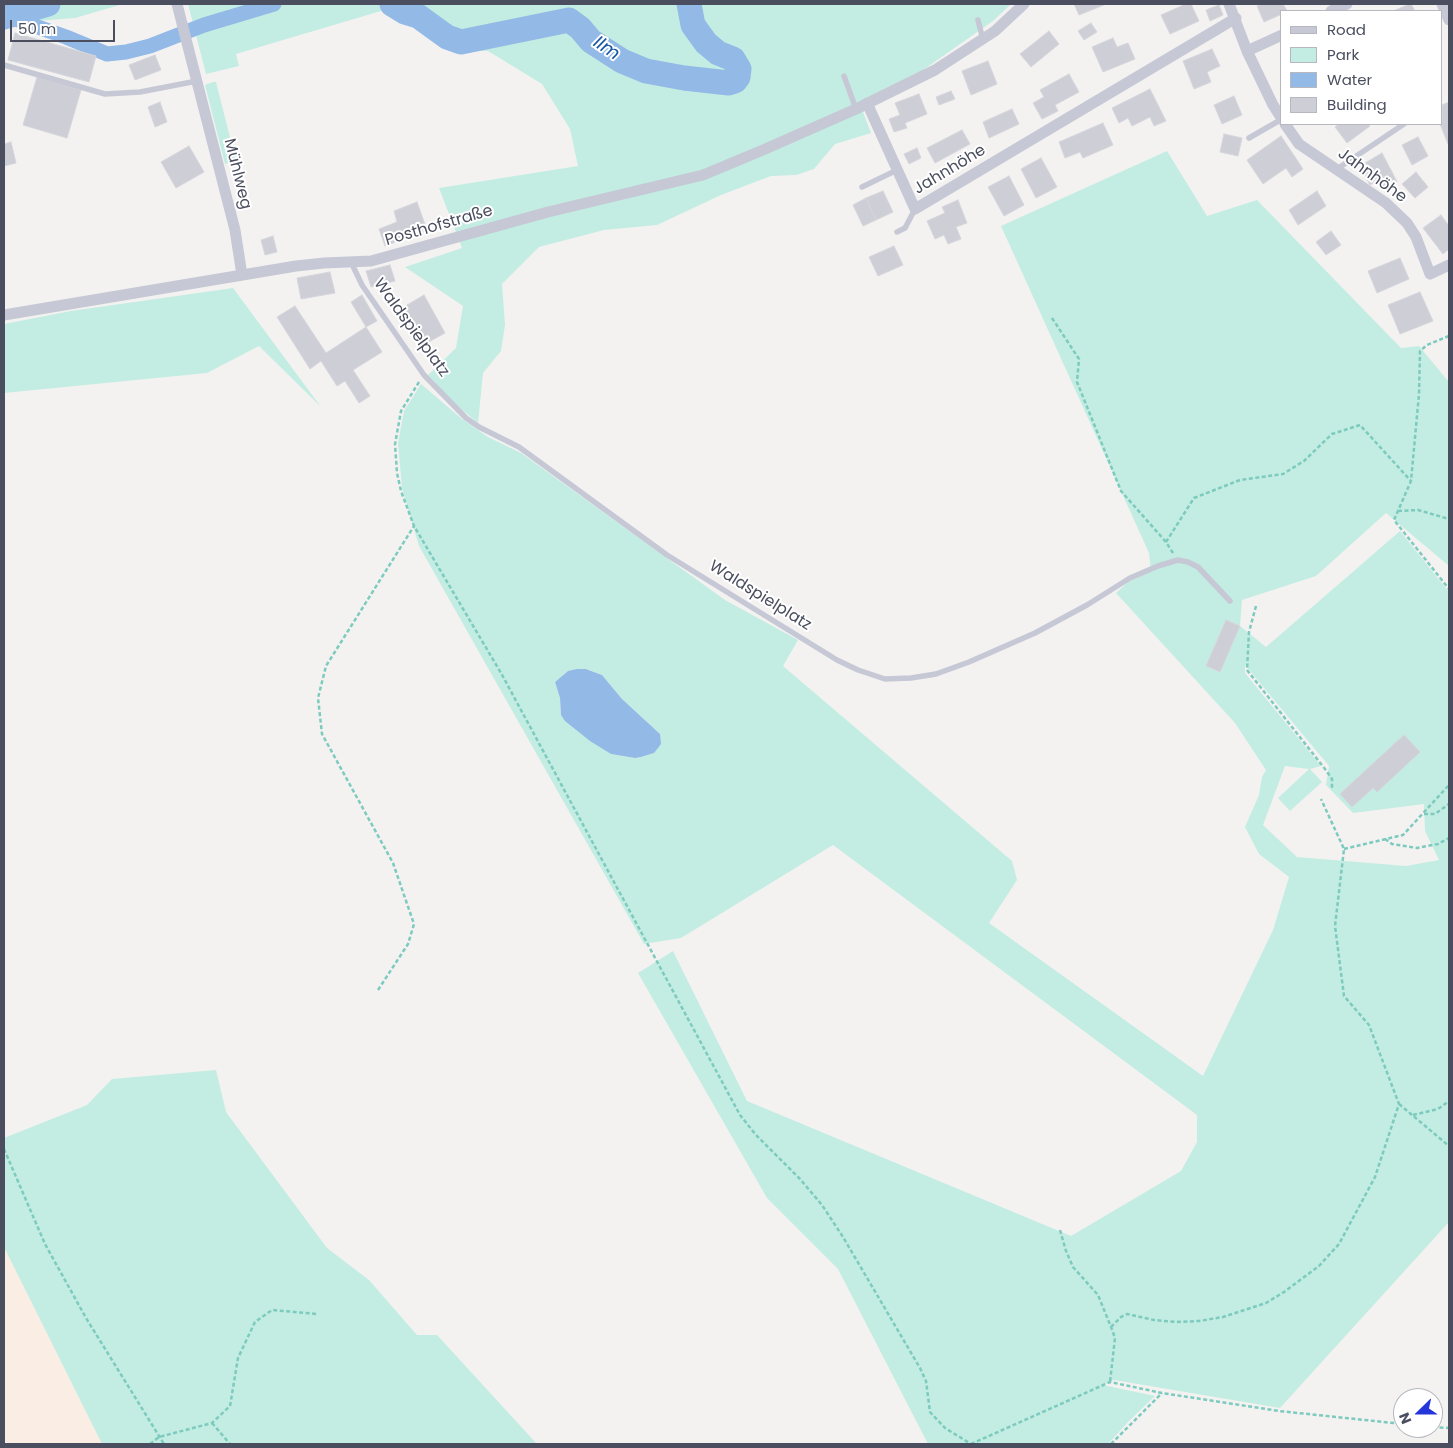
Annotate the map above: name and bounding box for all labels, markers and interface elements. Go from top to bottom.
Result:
scale bar [12,10,118,42]
legend [1280,10,1443,125]
text: 50 m [18,18,56,39]
text: Road [1327,19,1366,40]
water label: Ilm [589,32,623,66]
text: Park [1327,44,1359,65]
text: Water [1327,69,1372,90]
text: Building [1327,94,1387,115]
street label: Mühlweg [219,137,255,211]
street label: Jahnhöhe [911,141,989,199]
street label: Jahnhöhe [1334,145,1410,207]
street label: Posthofstraße [383,201,495,251]
street label: Waldspielplatz [369,275,453,381]
street label: Waldspielplatz [705,557,815,635]
north arrow [1393,1388,1443,1438]
text: N [1394,1410,1416,1427]

